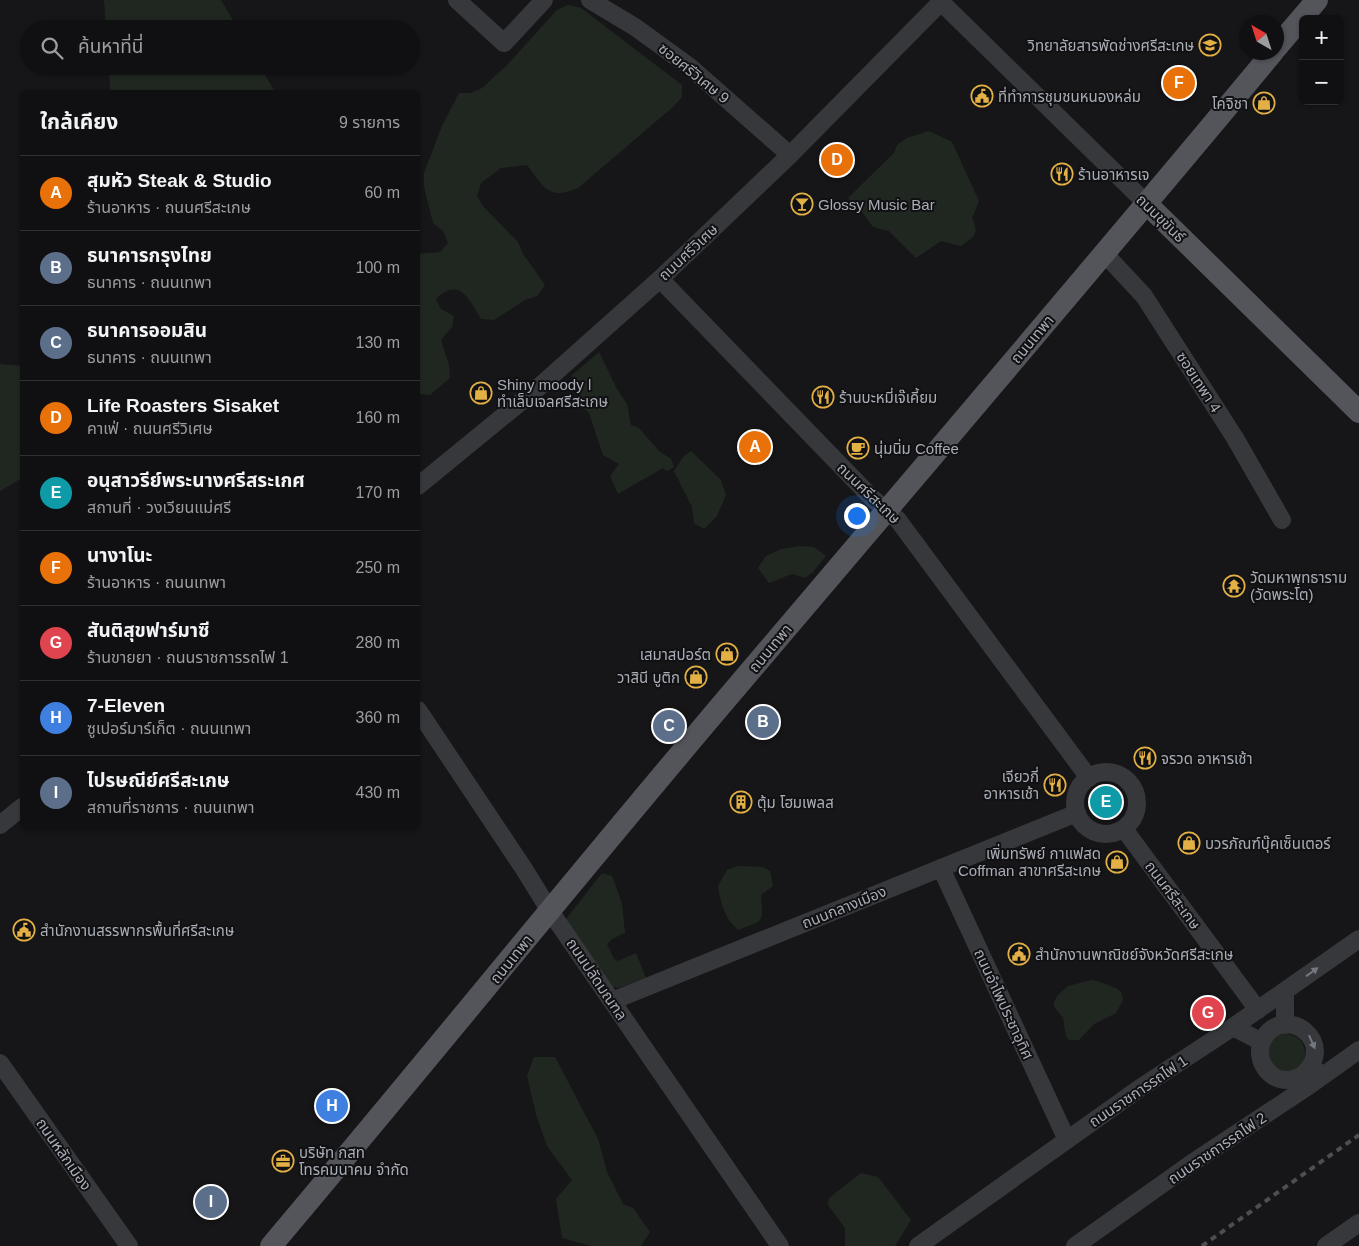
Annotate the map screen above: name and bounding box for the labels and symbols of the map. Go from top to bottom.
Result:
north arrow [1239,15,1284,60]
school or university icon: วิทยาลัยสารพัดช่างศรีสะเกษ [1198,33,1222,57]
place label: วิทยาลัยสารพัดช่างศรีสะเกษ [1027,37,1194,54]
street label: ซอยศรีวิเศษ 9 [655,39,733,107]
pin: F [1163,64,1195,102]
public building icon: ที่ทำการชุมชนหนองหล่ม [970,84,994,108]
place label: ที่ทำการชุมชนหนองหล่ม [998,86,1141,106]
shop icon: โคจิชา [1252,91,1276,115]
place label: โคจิชา [1212,95,1248,112]
pin: D [821,141,853,179]
restaurant icon: ร้านอาหารเจ [1050,162,1074,186]
place label: ร้านอาหารเจ [1078,166,1150,183]
street label: ถนนขุขันธ์ [1132,191,1189,246]
bar icon: Glossy Music Bar [790,192,814,216]
place label: Glossy Music Bar [818,196,935,213]
street label: ถนนศรีวิเศษ [655,220,721,284]
street label: ถนนเทพา [1007,312,1057,366]
street label: ซอยเทพา 4 [1173,349,1225,415]
place label: Shiny moody l ทำเล็บเจลศรีสะเกษ [497,376,608,410]
shop icon: Shiny moody l ทำเล็บเจลศรีสะเกษ [469,381,493,405]
restaurant icon: ร้านบะหมี่เจ๊เคี้ยม [811,385,835,409]
place label: ร้านบะหมี่เจ๊เคี้ยม [839,387,937,406]
pin: A [739,428,771,466]
cafe icon: นุ่มนิ่ม Coffee [846,436,870,460]
place label: นุ่มนิ่ม Coffee [874,438,959,458]
street label: ถนนศรีสะเกษ [834,459,904,527]
your location [844,503,870,529]
place label: วัดมหาพุทธาราม (วัดพระโต) [1250,569,1347,603]
temple icon: วัดมหาพุทธาราม (วัดพระโต) [1222,574,1246,598]
street label: ถนนเทพา [745,621,795,675]
shop icon: เสมาสปอร์ต [715,642,739,666]
place label: เสมาสปอร์ต [640,646,711,663]
shop icon: วาสินี บูติก [684,665,708,689]
place label: วาสินี บูติก [617,669,680,687]
pin: B [747,703,779,741]
pin: C [653,707,685,745]
restaurant icon: จรวด อาหารเช้า [1133,746,1157,770]
place label: จรวด อาหารเช้า [1161,750,1253,767]
place label: เจียวกี่ อาหารเช้า [983,766,1039,802]
restaurant icon: เจียวกี่ อาหารเช้า [1043,773,1067,797]
pin: E [1090,783,1122,821]
building icon: ตุ้ม โฮมเพลส [729,790,753,814]
place label: ตุ้ม โฮมเพลส [757,794,834,812]
shop icon: บวรภัณฑ์บุ๊คเซ็นเตอร์ [1177,831,1201,855]
place label: บวรภัณฑ์บุ๊คเซ็นเตอร์ [1205,835,1331,853]
place label: เพิ่มทรัพย์ กาแฟสด Coffman สาขาศรีสะเกษ [958,843,1101,879]
shop icon: เพิ่มทรัพย์ กาแฟสด Coffman สาขาศรีสะเกษ [1105,850,1129,874]
street label: ถนนศรีสะเกษ [1142,858,1204,933]
street label: ถนนกลางเมือง [799,882,889,932]
public building icon: สำนักงานสรรพากรพื้นที่ศรีสะเกษ [12,918,36,942]
place label: สำนักงานสรรพากรพื้นที่ศรีสะเกษ [40,920,235,939]
street label: ถนนเทพา [486,931,536,987]
street label: ถนนปลัดมณฑล [563,935,631,1023]
public building icon: สำนักงานพาณิชย์จังหวัดศรีสะเกษ [1007,942,1031,966]
street label: ถนนอำไพประชาอุทิศ [970,946,1037,1062]
place label: สำนักงานพาณิชย์จังหวัดศรีสะเกษ [1035,946,1234,963]
one-way arrow [1306,967,1319,977]
pin: G [1192,994,1224,1032]
one-way arrow [1307,1034,1316,1049]
street label: ถนนราชการรถไฟ 1 [1086,1052,1190,1130]
pin: H [316,1087,348,1125]
street label: ถนนราชการรถไฟ 2 [1165,1109,1269,1187]
street label: ถนนหลักเมือง [33,1115,95,1193]
place label: บริษัท กสท โทรคมนาคม จำกัด [299,1144,409,1178]
office icon: บริษัท กสท โทรคมนาคม จำกัด [271,1149,295,1173]
pin: I [195,1183,227,1221]

